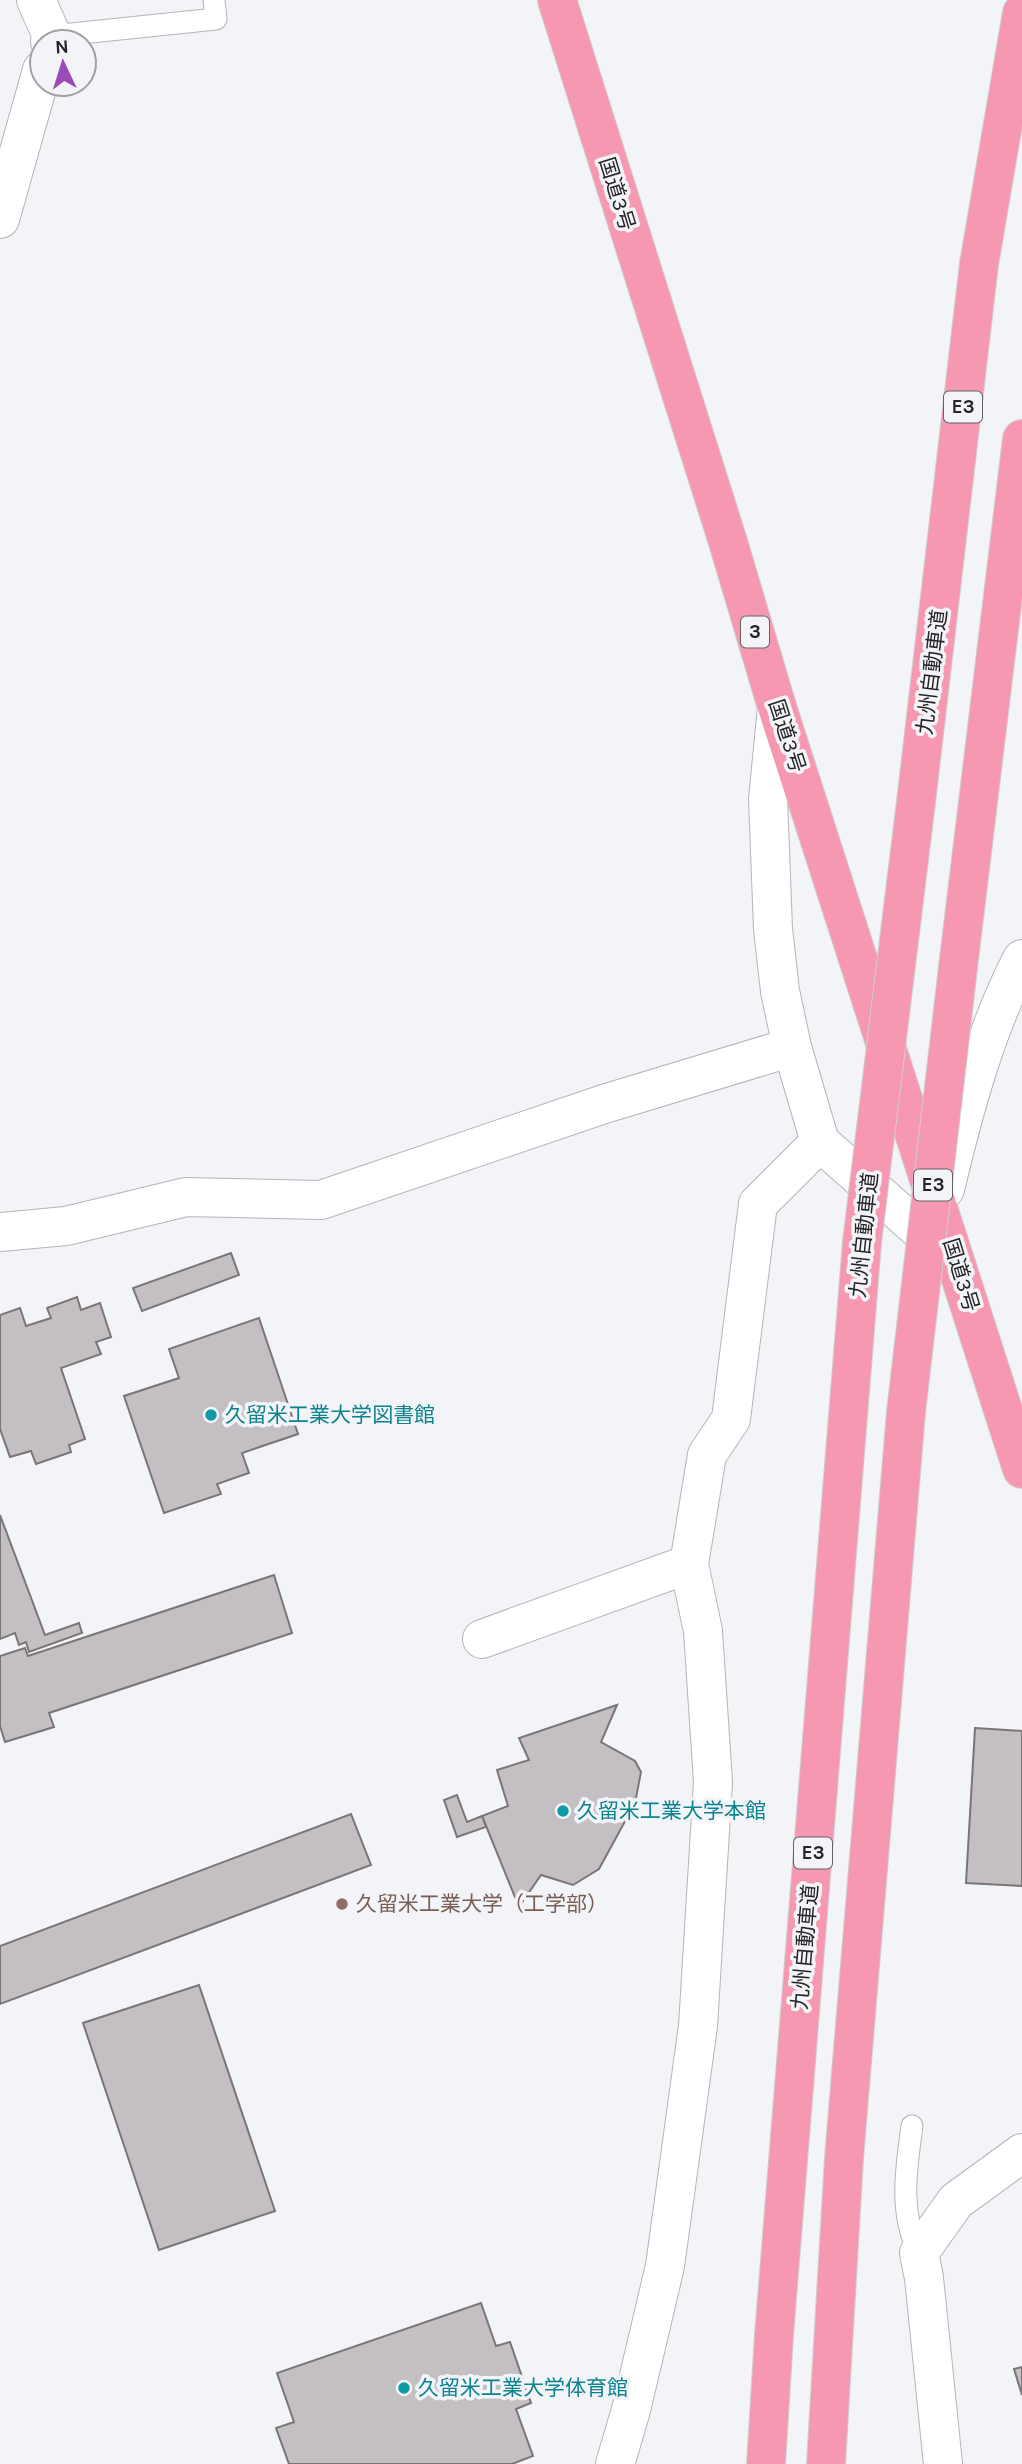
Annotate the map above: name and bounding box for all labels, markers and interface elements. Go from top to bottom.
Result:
north arrow [28,28,98,98]
text: N [54,36,69,58]
street label: 国道3号 [595,154,639,234]
road number: E3 [944,392,982,422]
street label: 九州自動車道 [912,608,952,736]
road number: 3 [741,617,769,648]
street label: 国道3号 [764,696,810,776]
road number: E3 [914,1170,952,1200]
street label: 九州自動車道 [845,1171,883,1299]
street label: 国道3号 [939,1235,983,1315]
place label: 久留米工業大学図書館 [225,1403,435,1427]
marker: 久留米工業大学図書館 [203,1407,219,1423]
place label: 久留米工業大学本館 [577,1799,766,1823]
marker: 久留米工業大学本館 [555,1803,571,1819]
road number: E3 [794,1838,832,1868]
street label: 九州自動車道 [788,1883,822,2011]
place label: 久留米工業大学（工学部） [356,1892,608,1916]
marker: 久留米工業大学（工学部） [334,1896,350,1912]
place label: 久留米工業大学体育館 [418,2376,628,2400]
marker: 久留米工業大学体育館 [396,2380,412,2396]

